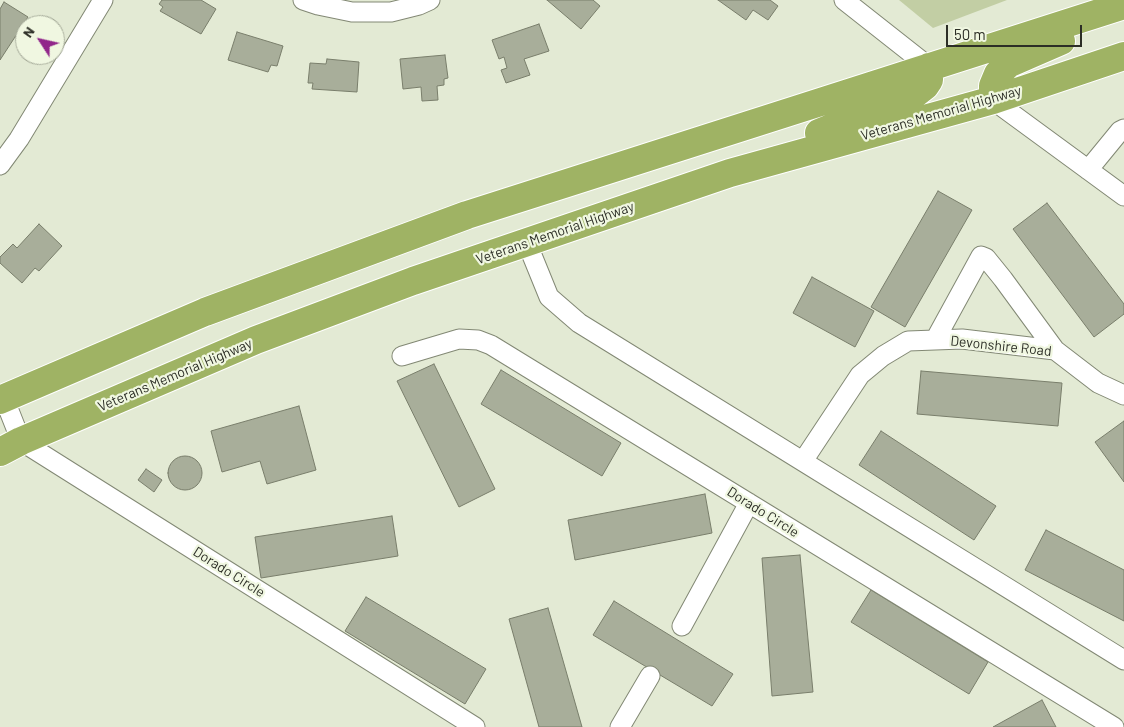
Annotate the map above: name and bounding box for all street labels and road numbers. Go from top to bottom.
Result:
street label: Veterans Memorial Highway [859,82,1023,144]
street label: Veterans Memorial Highway [474,198,636,268]
street label: Devonshire Road [950,332,1052,360]
street label: Veterans Memorial Highway [95,335,255,415]
street label: Dorado Circle [724,483,802,541]
street label: Dorado Circle [190,543,268,601]

